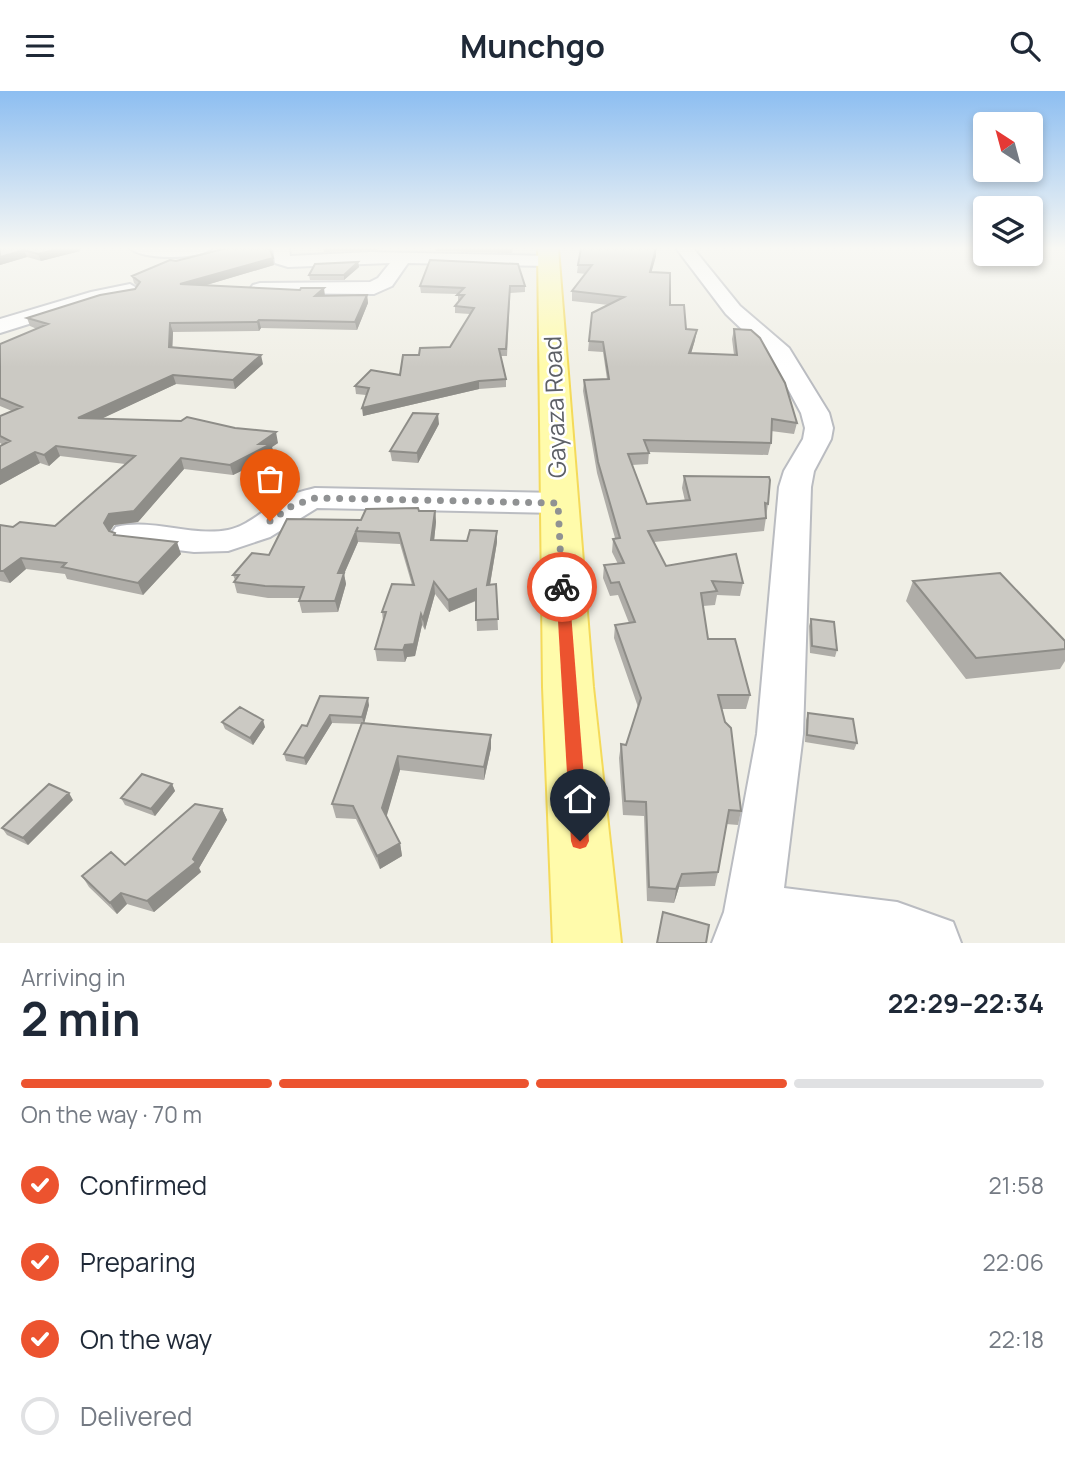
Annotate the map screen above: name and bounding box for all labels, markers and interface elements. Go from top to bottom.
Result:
text: Munchgo [460,24,605,68]
icon: menu [21,27,59,65]
icon: search [1006,27,1044,65]
north arrow [973,112,1043,182]
map controls [973,112,1043,266]
button: layers [973,196,1043,266]
street label: Gayaza Road [535,335,573,479]
pin [240,449,300,521]
icon: bag [251,460,289,498]
courier [527,552,597,622]
icon: bike [543,568,581,606]
pin [550,769,610,841]
icon: home [561,780,599,818]
text: Arriving in [21,961,126,993]
text: 22:29–22:34 [888,985,1044,1021]
text: 2 min [21,987,141,1050]
text: On the way · 70 m [21,1098,202,1130]
icon: check [21,1166,59,1204]
text: Confirmed [80,1167,207,1203]
text: 21:58 [988,1169,1044,1201]
icon: check [21,1243,59,1281]
text: Preparing [80,1244,196,1280]
text: 22:06 [983,1246,1044,1278]
icon: check [21,1320,59,1358]
text: On the way [80,1321,212,1357]
text: 22:18 [989,1323,1044,1355]
text: Delivered [80,1398,192,1434]

